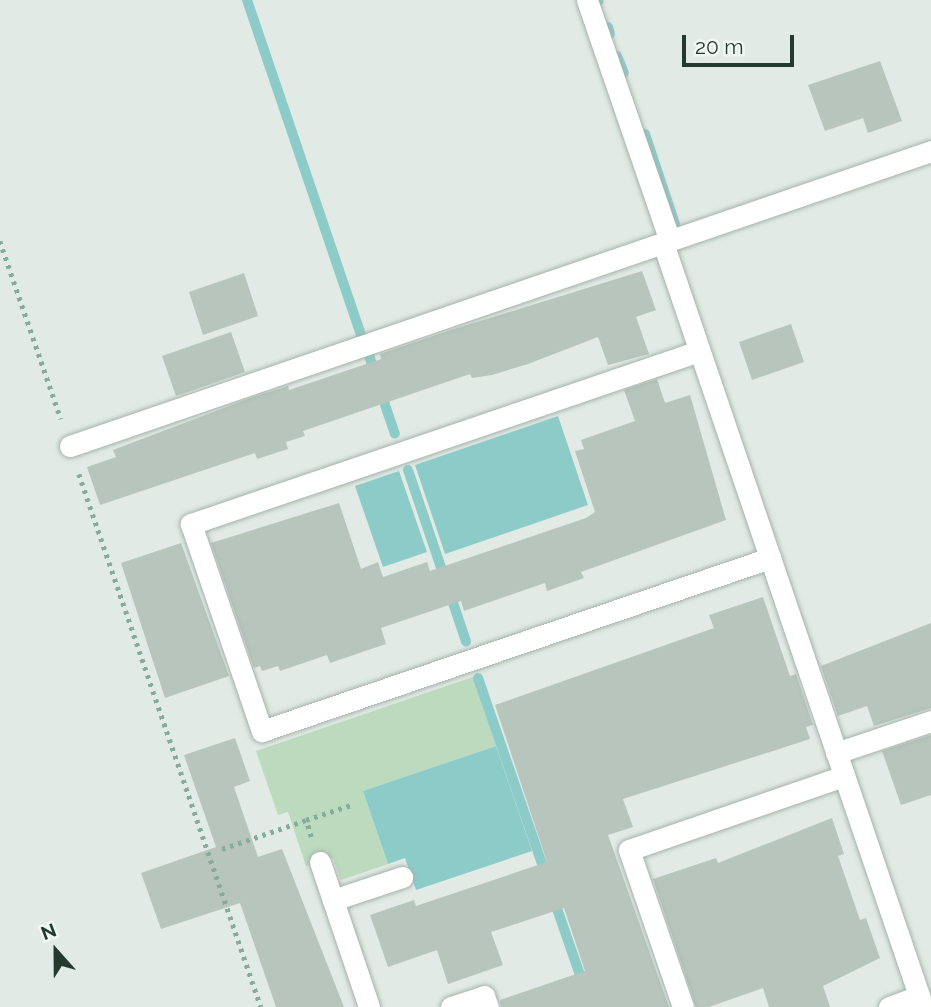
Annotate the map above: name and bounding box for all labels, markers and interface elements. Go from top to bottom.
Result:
scale bar [686,21,798,65]
text: 20 m [695,34,743,59]
north arrow [21,916,91,986]
text: N [38,919,59,944]

